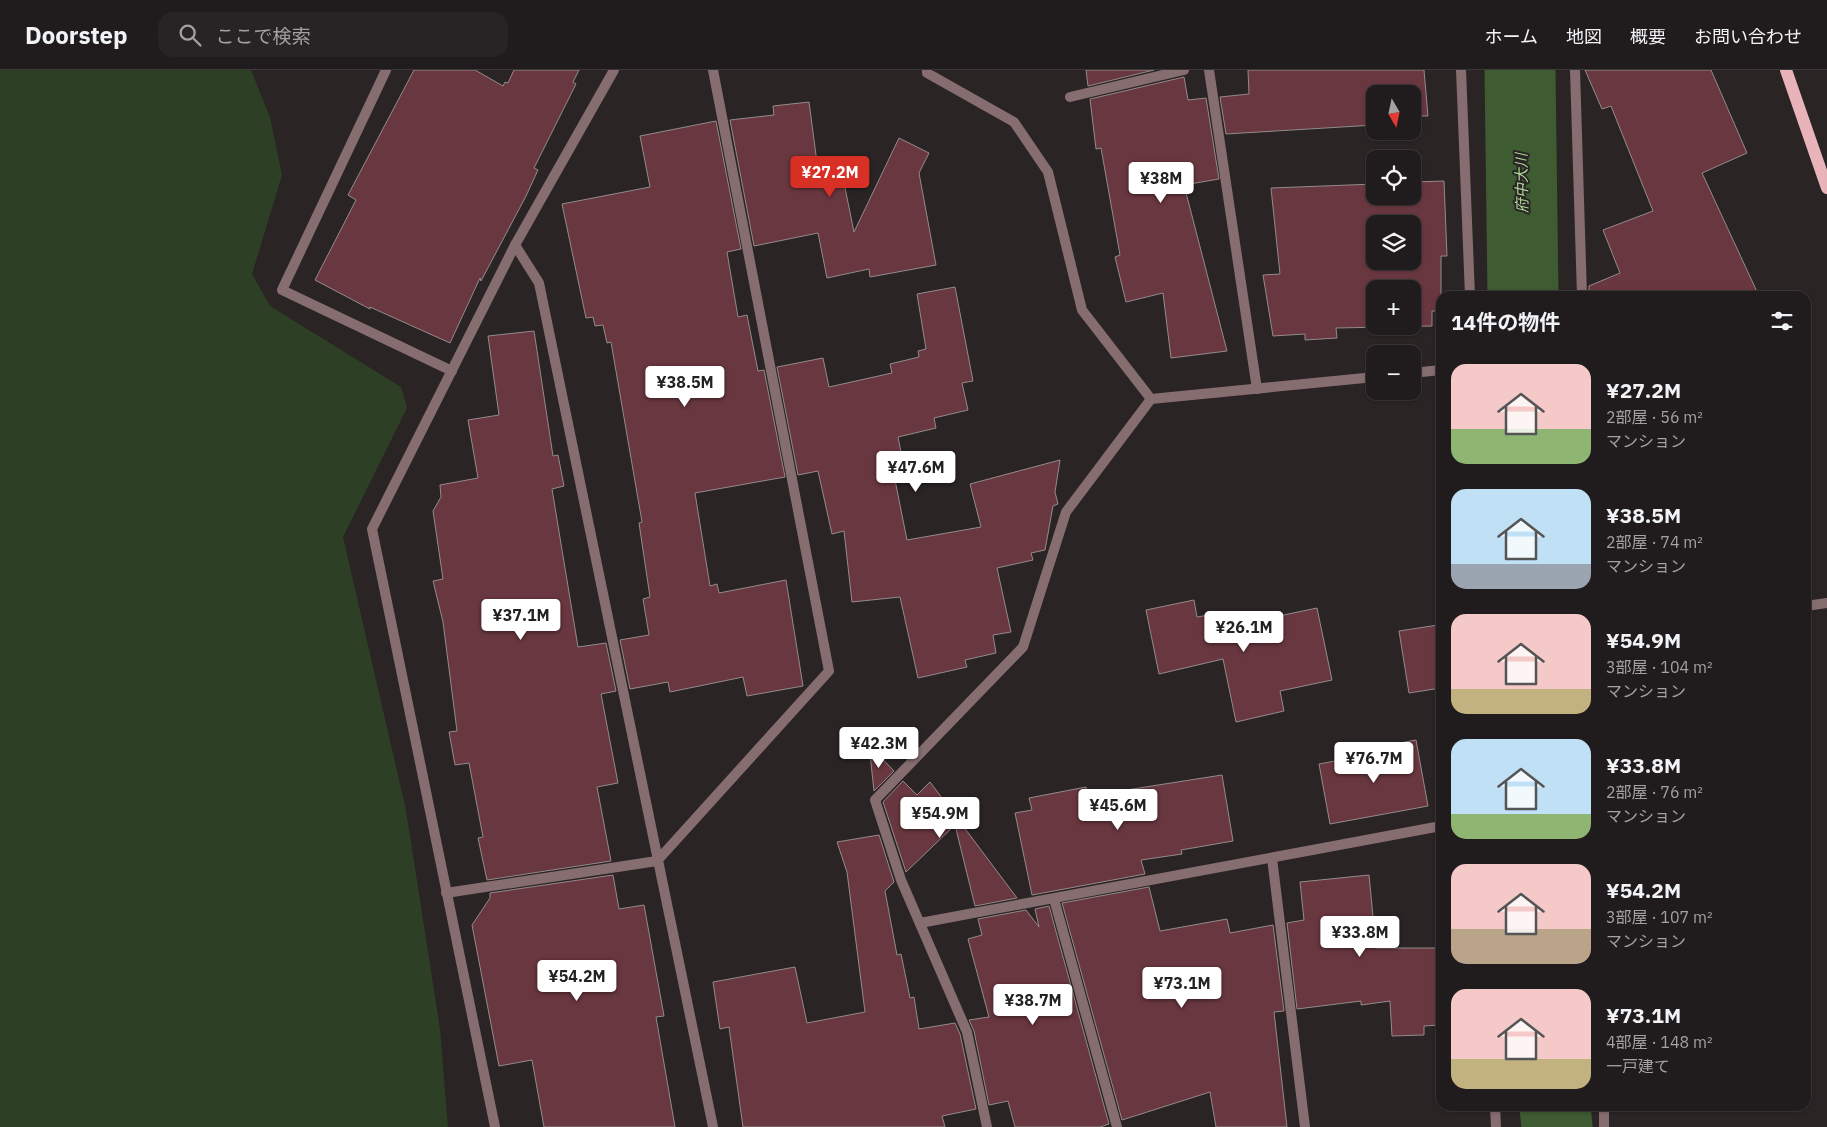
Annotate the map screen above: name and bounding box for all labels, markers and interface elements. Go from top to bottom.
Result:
search box [158,12,508,57]
text: Doorstep [25,19,128,51]
icon: search [176,21,204,49]
text: ここで検索 [216,24,311,48]
text: ホーム [1485,25,1538,48]
text: 地図 [1566,25,1602,48]
text: 概要 [1630,25,1666,48]
text: お問い合わせ [1694,25,1802,48]
north arrow [1366,85,1421,140]
map controls [1366,85,1421,400]
button: locate [1366,150,1421,205]
water label: 府中大川 [1511,151,1532,213]
pin: ¥27.2M [789,156,871,198]
text: ¥27.2M [801,162,859,182]
pin: ¥38M [1131,162,1191,204]
text: ¥38M [1140,168,1182,188]
button: layers [1366,215,1421,270]
button: + [1366,280,1421,335]
icon: filters [1768,307,1796,335]
text: 14件の物件 [1451,308,1560,336]
button: − [1366,345,1421,400]
pin: ¥38.5M [644,366,726,408]
text: ¥38.5M [656,372,714,392]
text: ¥27.2M [1606,376,1681,404]
icon: home [1491,384,1551,444]
text: 2部屋 · 56 m² [1606,407,1703,427]
text: マンション [1606,431,1686,451]
pin: ¥47.6M [875,450,957,493]
text: ¥47.6M [887,457,945,477]
text: ¥38.5M [1606,501,1681,529]
icon: home [1491,509,1551,569]
text: 2部屋 · 74 m² [1606,532,1703,552]
text: マンション [1606,556,1686,576]
pin: ¥37.1M [480,598,562,641]
text: ¥37.1M [492,605,550,625]
pin: ¥26.1M [1203,610,1285,653]
text: ¥26.1M [1215,617,1273,637]
text: ¥54.9M [1606,626,1681,654]
icon: home [1491,634,1551,694]
text: 3部屋 · 104 m² [1606,657,1712,677]
text: マンション [1606,681,1686,701]
pin: ¥42.3M [838,726,920,769]
text: ¥42.3M [850,733,908,753]
pin: ¥76.7M [1333,742,1415,784]
text: ¥76.7M [1345,748,1403,768]
text: ¥33.8M [1606,751,1681,779]
icon: home [1491,759,1551,819]
text: 2部屋 · 76 m² [1606,782,1703,802]
pin: ¥45.6M [1077,788,1159,831]
text: ¥45.6M [1089,795,1147,815]
pin: ¥54.9M [899,796,981,839]
text: ¥54.9M [911,803,969,823]
text: マンション [1606,806,1686,826]
text: ¥54.2M [1606,876,1681,904]
icon: home [1491,884,1551,944]
text: 3部屋 · 107 m² [1606,907,1712,927]
pin: ¥33.8M [1319,916,1401,958]
text: ¥33.8M [1331,922,1389,942]
text: マンション [1606,931,1686,951]
pin: ¥54.2M [536,960,618,1002]
text: ¥54.2M [548,966,606,986]
pin: ¥73.1M [1141,966,1223,1009]
text: ¥73.1M [1153,973,1211,993]
pin: ¥38.7M [992,984,1074,1026]
text: ¥38.7M [1004,990,1062,1010]
text: ¥73.1M [1606,1001,1681,1029]
icon: home [1491,1009,1551,1069]
text: 4部屋 · 148 m² [1606,1032,1712,1052]
text: 一戸建て [1606,1056,1670,1076]

